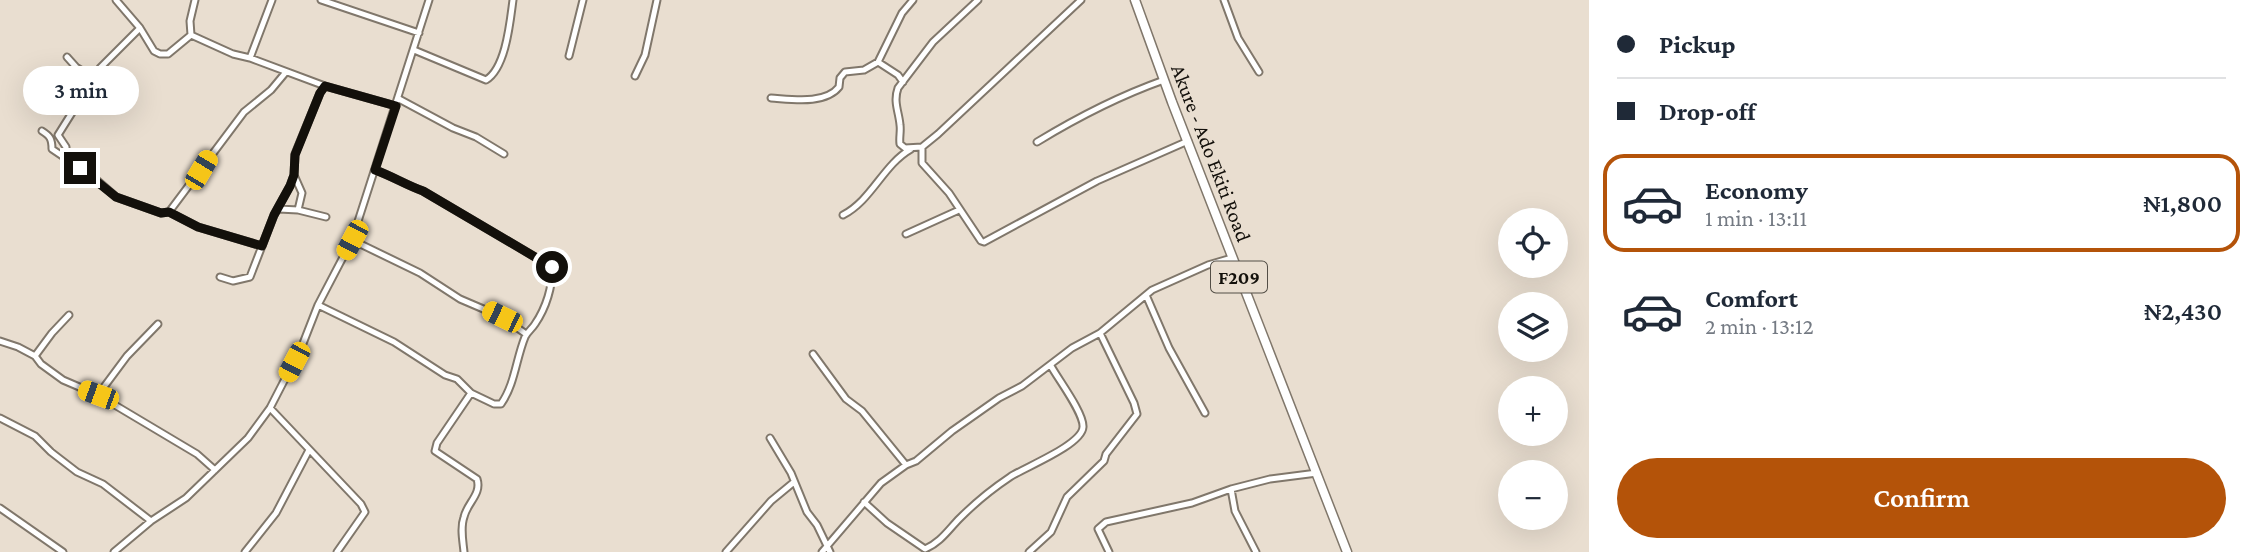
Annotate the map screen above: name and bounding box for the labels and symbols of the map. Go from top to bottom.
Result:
street label: Akure - Ado Ekiti Road [1166,61,1256,245]
callout: 3 min [22,66,138,116]
car [182,147,221,193]
route end [64,152,96,184]
car [333,217,372,263]
route start [536,251,568,283]
road number: F209 [1211,262,1267,292]
car [479,298,526,336]
car [275,339,314,385]
car [75,378,122,412]

